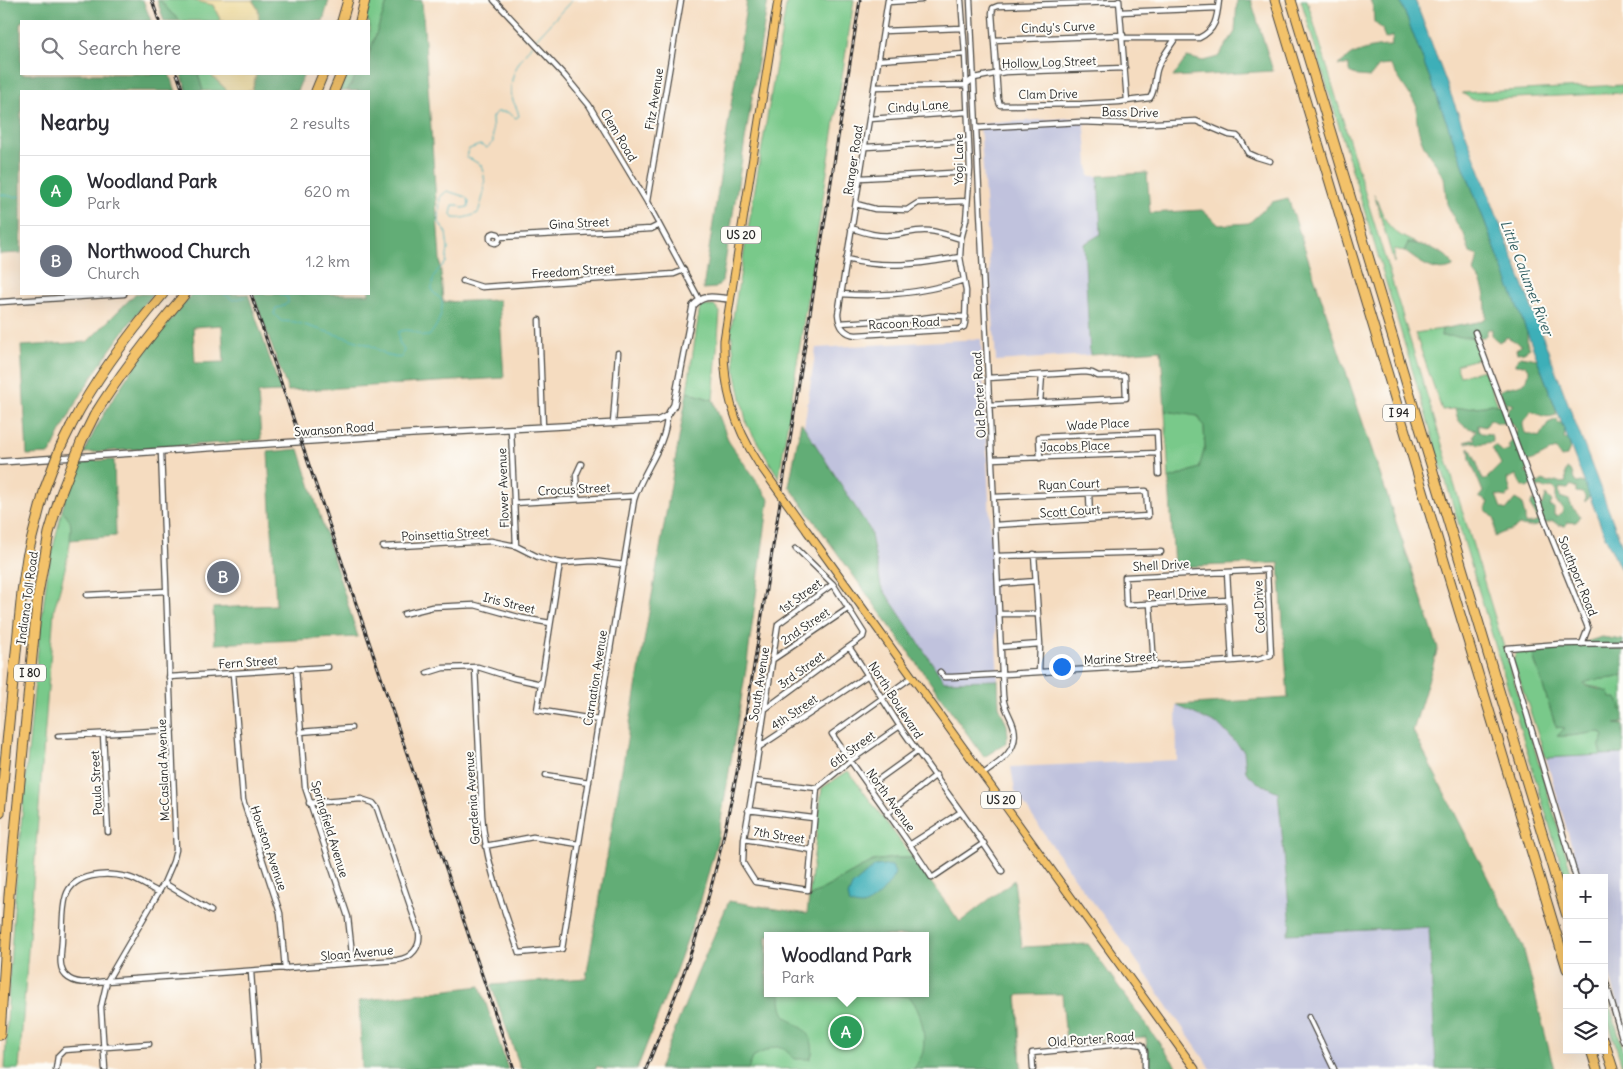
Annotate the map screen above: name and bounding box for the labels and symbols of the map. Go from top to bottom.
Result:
street label: Cindy's Curve [1021,18,1095,36]
street label: Hollow Log Street [1002,53,1096,71]
street label: Fitz Avenue [642,67,666,131]
street label: Clam Drive [1018,86,1078,102]
street label: Cindy Lane [887,96,949,116]
street label: Bass Drive [1101,104,1159,120]
street label: Clem Road [597,106,641,164]
street label: Ranger Road [840,124,866,196]
street label: Yogi Lane [951,133,966,185]
street label: Gina Street [549,214,609,232]
water label: Little Calumet River [1497,218,1558,341]
road number: US 20 [721,226,761,244]
street label: Freedom Street [531,261,615,281]
street label: Racoon Road [868,314,940,332]
street label: Old Porter Road [969,351,989,439]
road number: I 94 [1383,404,1415,422]
street label: Wade Place [1066,415,1130,433]
street label: Swanson Road [294,419,374,439]
street label: Jacobs Place [1040,437,1110,455]
street label: Flower Avenue [494,448,512,528]
street label: Ryan Court [1038,475,1100,493]
street label: Crocus Street [537,480,611,498]
street label: Scott Court [1039,501,1101,521]
street label: Poinsettia Street [401,524,489,544]
street label: Southport Road [1555,534,1601,618]
street label: Indiana Toll Road [13,550,41,646]
street label: Shell Drive [1132,556,1190,574]
pin: B [207,558,239,596]
street label: 1st Street [776,575,824,617]
street label: Cod Drive [1250,580,1268,634]
street label: Pearl Drive [1147,584,1207,602]
street label: Iris Street [481,589,537,617]
street label: 2nd Street [778,604,832,648]
street label: Carnation Avenue [580,629,610,727]
street label: South Avenue [746,646,772,722]
street label: 3rd Street [775,648,827,692]
street label: Marine Street [1083,649,1157,667]
street label: Fern Street [218,652,278,672]
your location [1049,654,1075,680]
street label: North Boulevard [866,659,926,741]
road number: I 80 [14,664,46,681]
street label: 4th Street [768,691,820,733]
street label: McCasland Avenue [154,719,172,821]
street label: 6th Street [826,727,878,771]
street label: Paula Street [87,750,105,816]
street label: Gardenia Avenue [461,751,483,845]
street label: North Avenue [863,766,919,834]
street label: Springfield Avenue [308,779,352,879]
road number: US 20 [981,792,1021,808]
street label: Houston Avenue [247,804,291,892]
street label: 7th Street [752,824,806,846]
street label: Sloan Avenue [320,942,394,964]
pin: A [830,1013,862,1051]
street label: Old Porter Road [1047,1028,1135,1050]

